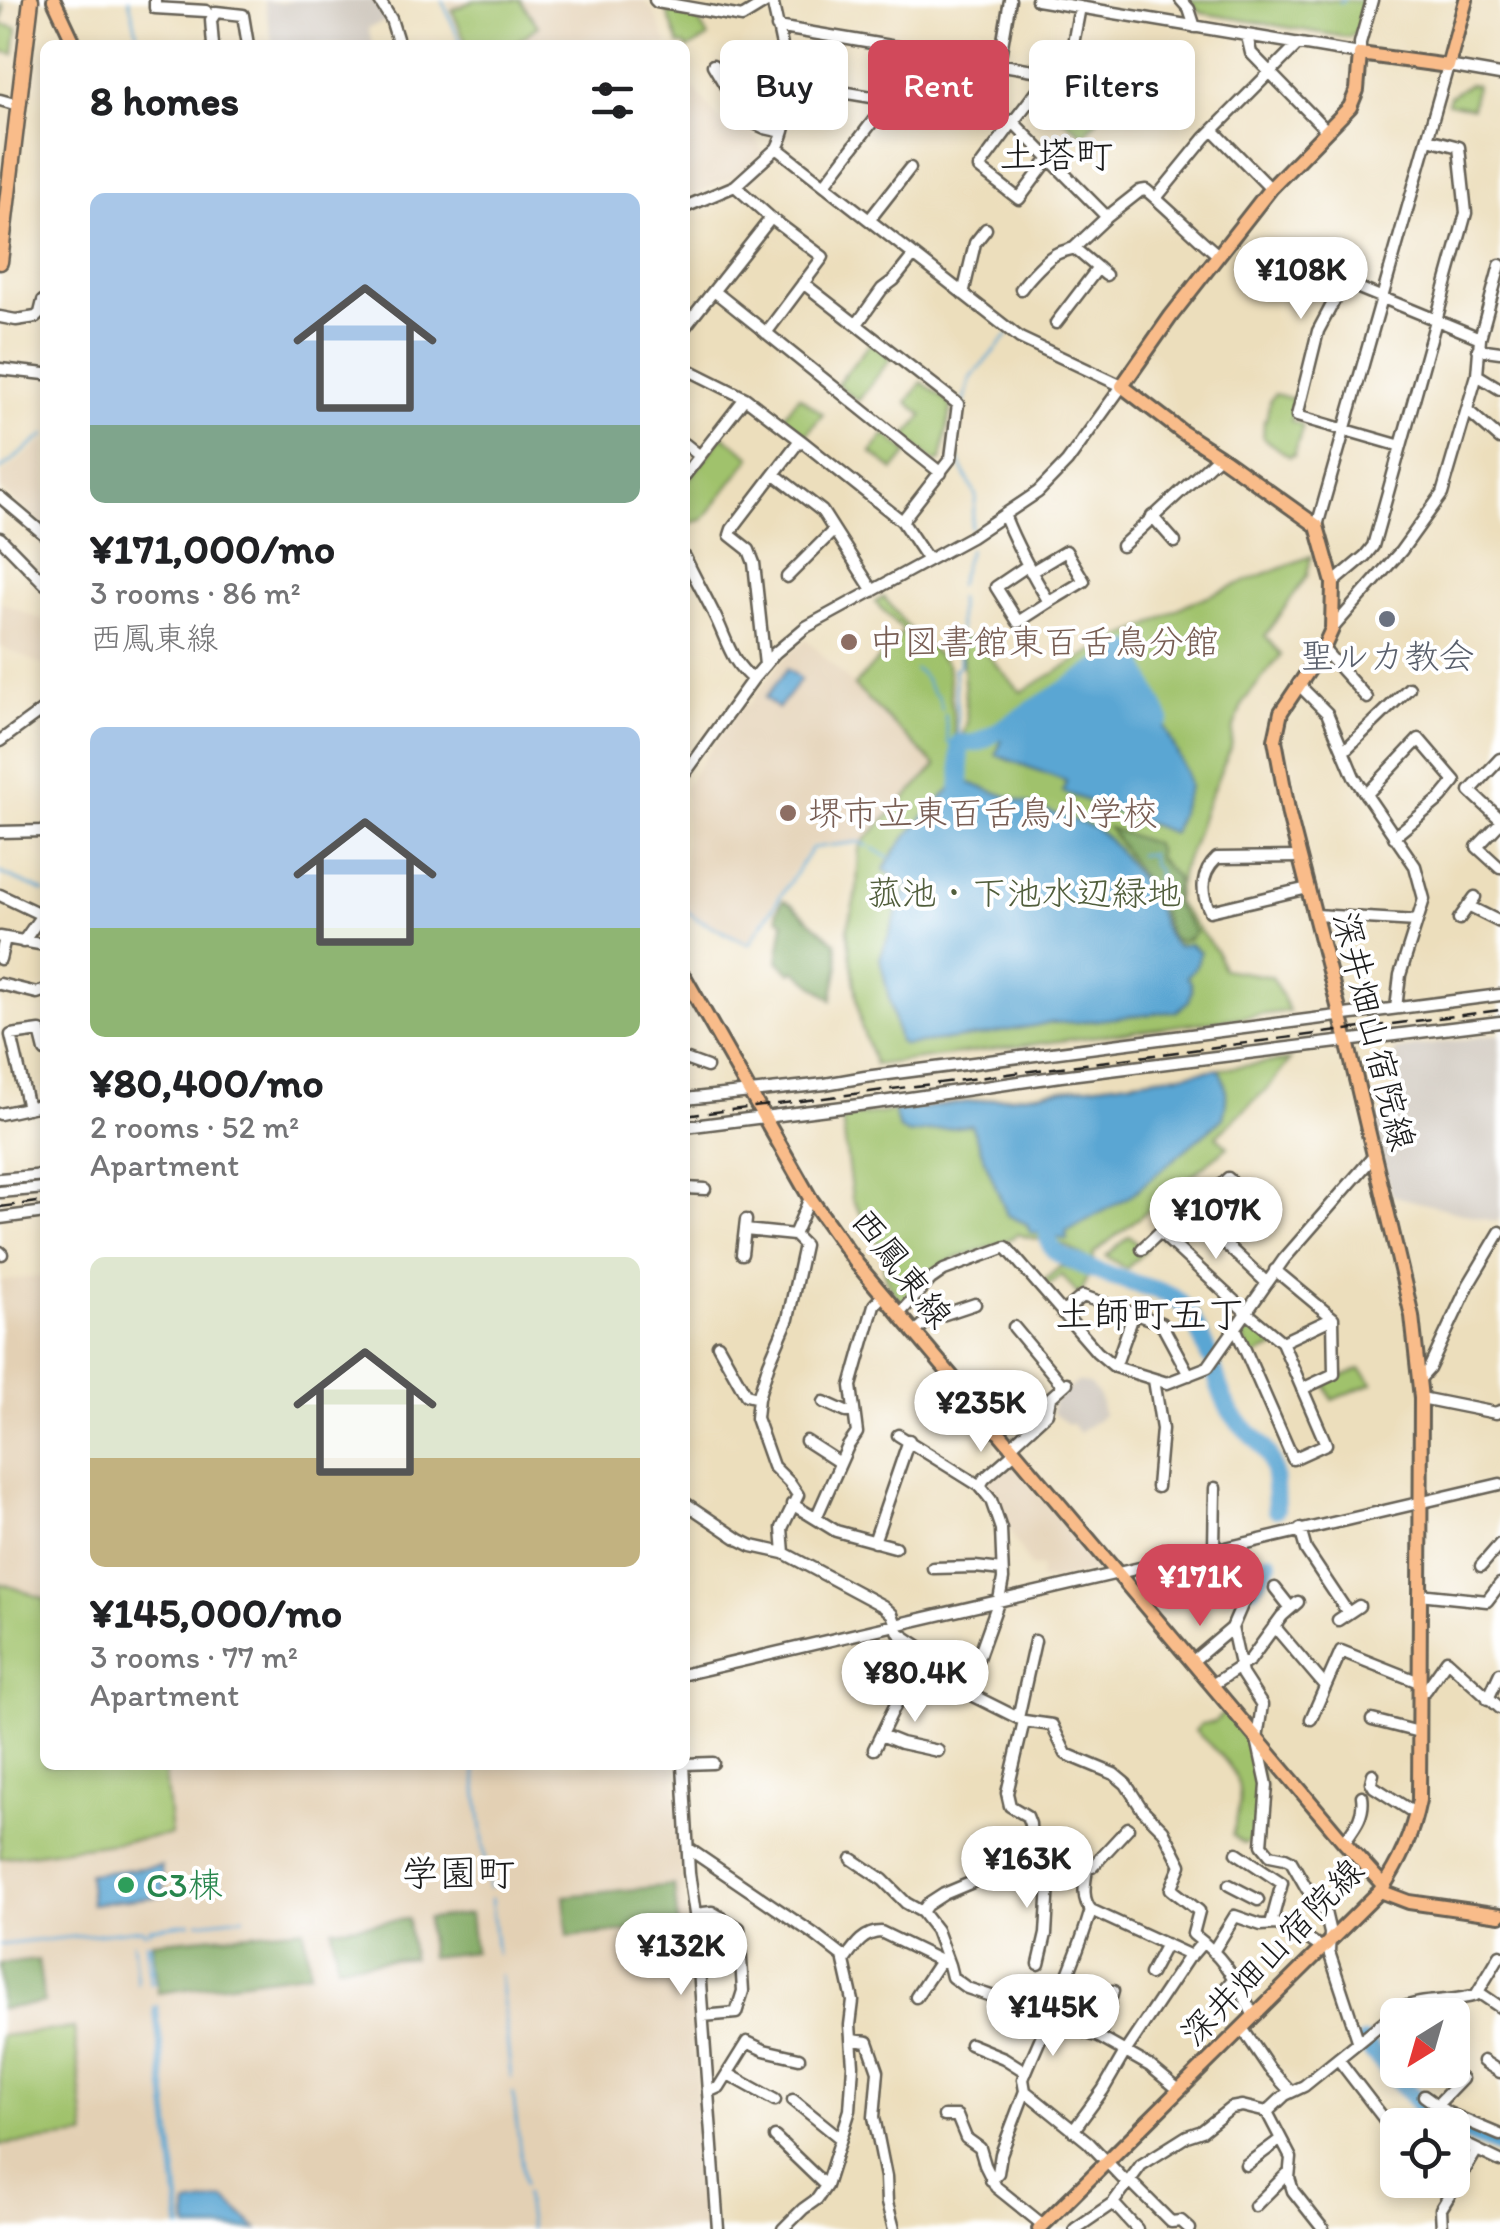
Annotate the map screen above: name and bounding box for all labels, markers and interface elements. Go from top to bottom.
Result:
chip: Buy [720,40,848,130]
chip: Rent [868,40,1009,130]
chip: Filters [1029,40,1195,130]
icon: filters [585,73,640,128]
text: 8 homes [90,75,239,126]
district label: 土塔町 [999,132,1113,178]
pin: ¥108K [1231,237,1371,322]
text: ¥108K [1256,250,1346,288]
icon: home [275,258,455,438]
text: ¥171,000/mo [90,523,335,574]
text: 3 rooms · 86 m² [90,574,301,612]
marker: 聖ルカ教会 [1376,608,1398,630]
text: 西鳳東線 [90,619,218,657]
place label: 中図書館東百舌鳥分館 [869,621,1219,663]
marker: 中図書館東百舌鳥分館 [838,631,860,653]
place label: 聖ルカ教会 [1299,635,1475,677]
icon: home [275,792,455,972]
place label: 堺市立東百舌鳥小学校 [808,792,1158,834]
marker: 堺市立東百舌鳥小学校 [777,802,799,824]
park label: 菰池・下池水辺緑地 [866,872,1182,914]
street label: 深井畑山宿院線 [1324,907,1424,1155]
text: ¥80,400/mo [90,1057,324,1108]
text: 2 rooms · 52 m² [90,1108,299,1146]
text: Apartment [90,1146,239,1184]
pin: ¥107K [1146,1177,1286,1262]
text: ¥107K [1172,1190,1260,1228]
street label: 西鳳東線 [842,1200,962,1336]
district label: 土師町五丁 [1055,1291,1245,1337]
icon: home [275,1322,455,1502]
pin: ¥235K [911,1370,1051,1455]
text: ¥235K [936,1383,1026,1421]
pin: ¥171K [1130,1544,1270,1629]
text: ¥171K [1158,1557,1242,1595]
text: ¥145,000/mo [90,1587,342,1638]
text: 3 rooms · 77 m² [90,1638,298,1676]
pin: ¥80.4K [834,1640,996,1725]
text: ¥80.4K [864,1653,966,1691]
text: Apartment [90,1676,239,1714]
pin: ¥163K [957,1826,1097,1911]
text: ¥163K [983,1839,1071,1877]
street label: 深井畑山宿院線 [1172,1849,1372,2055]
district label: 学園町 [401,1850,515,1896]
place label: C3棟 [146,1864,223,1906]
marker: C3棟 [115,1874,137,1896]
pin: ¥132K [611,1913,751,1998]
text: ¥132K [637,1926,725,1964]
pin: ¥145K [983,1974,1123,2059]
text: ¥145K [1008,1987,1098,2025]
north arrow [1380,1998,1470,2088]
map controls [1380,1998,1470,2198]
button: locate [1380,2108,1470,2198]

